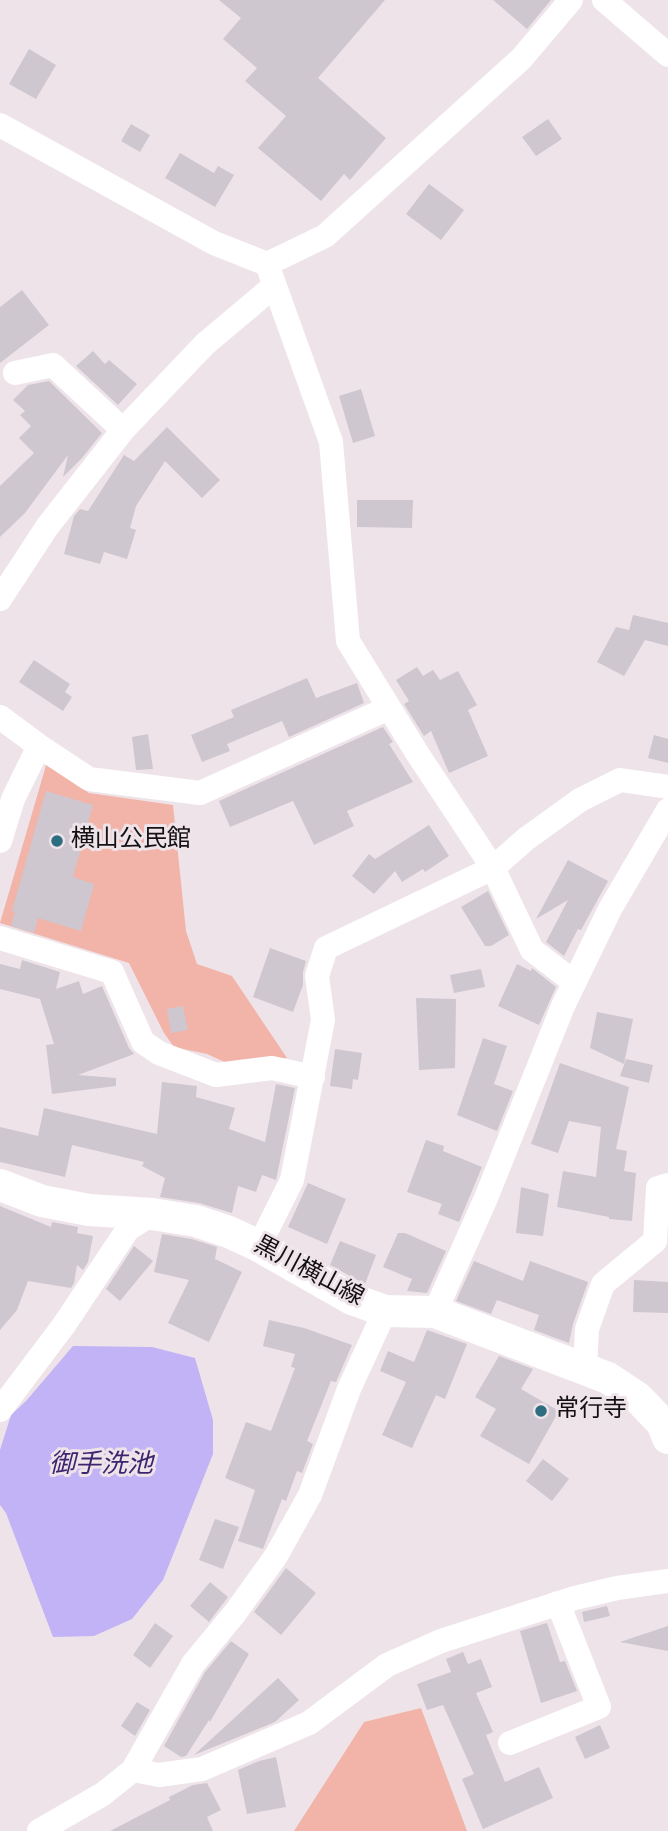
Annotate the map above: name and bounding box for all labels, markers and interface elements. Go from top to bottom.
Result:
place label: 横山公民館 [71,827,191,855]
marker: 横山公民館 [49,833,65,849]
street label: 黒川横山線 [248,1232,368,1314]
place label: 常行寺 [555,1397,627,1425]
marker: 常行寺 [533,1403,549,1419]
water label: 御手洗池 [49,1451,153,1483]

